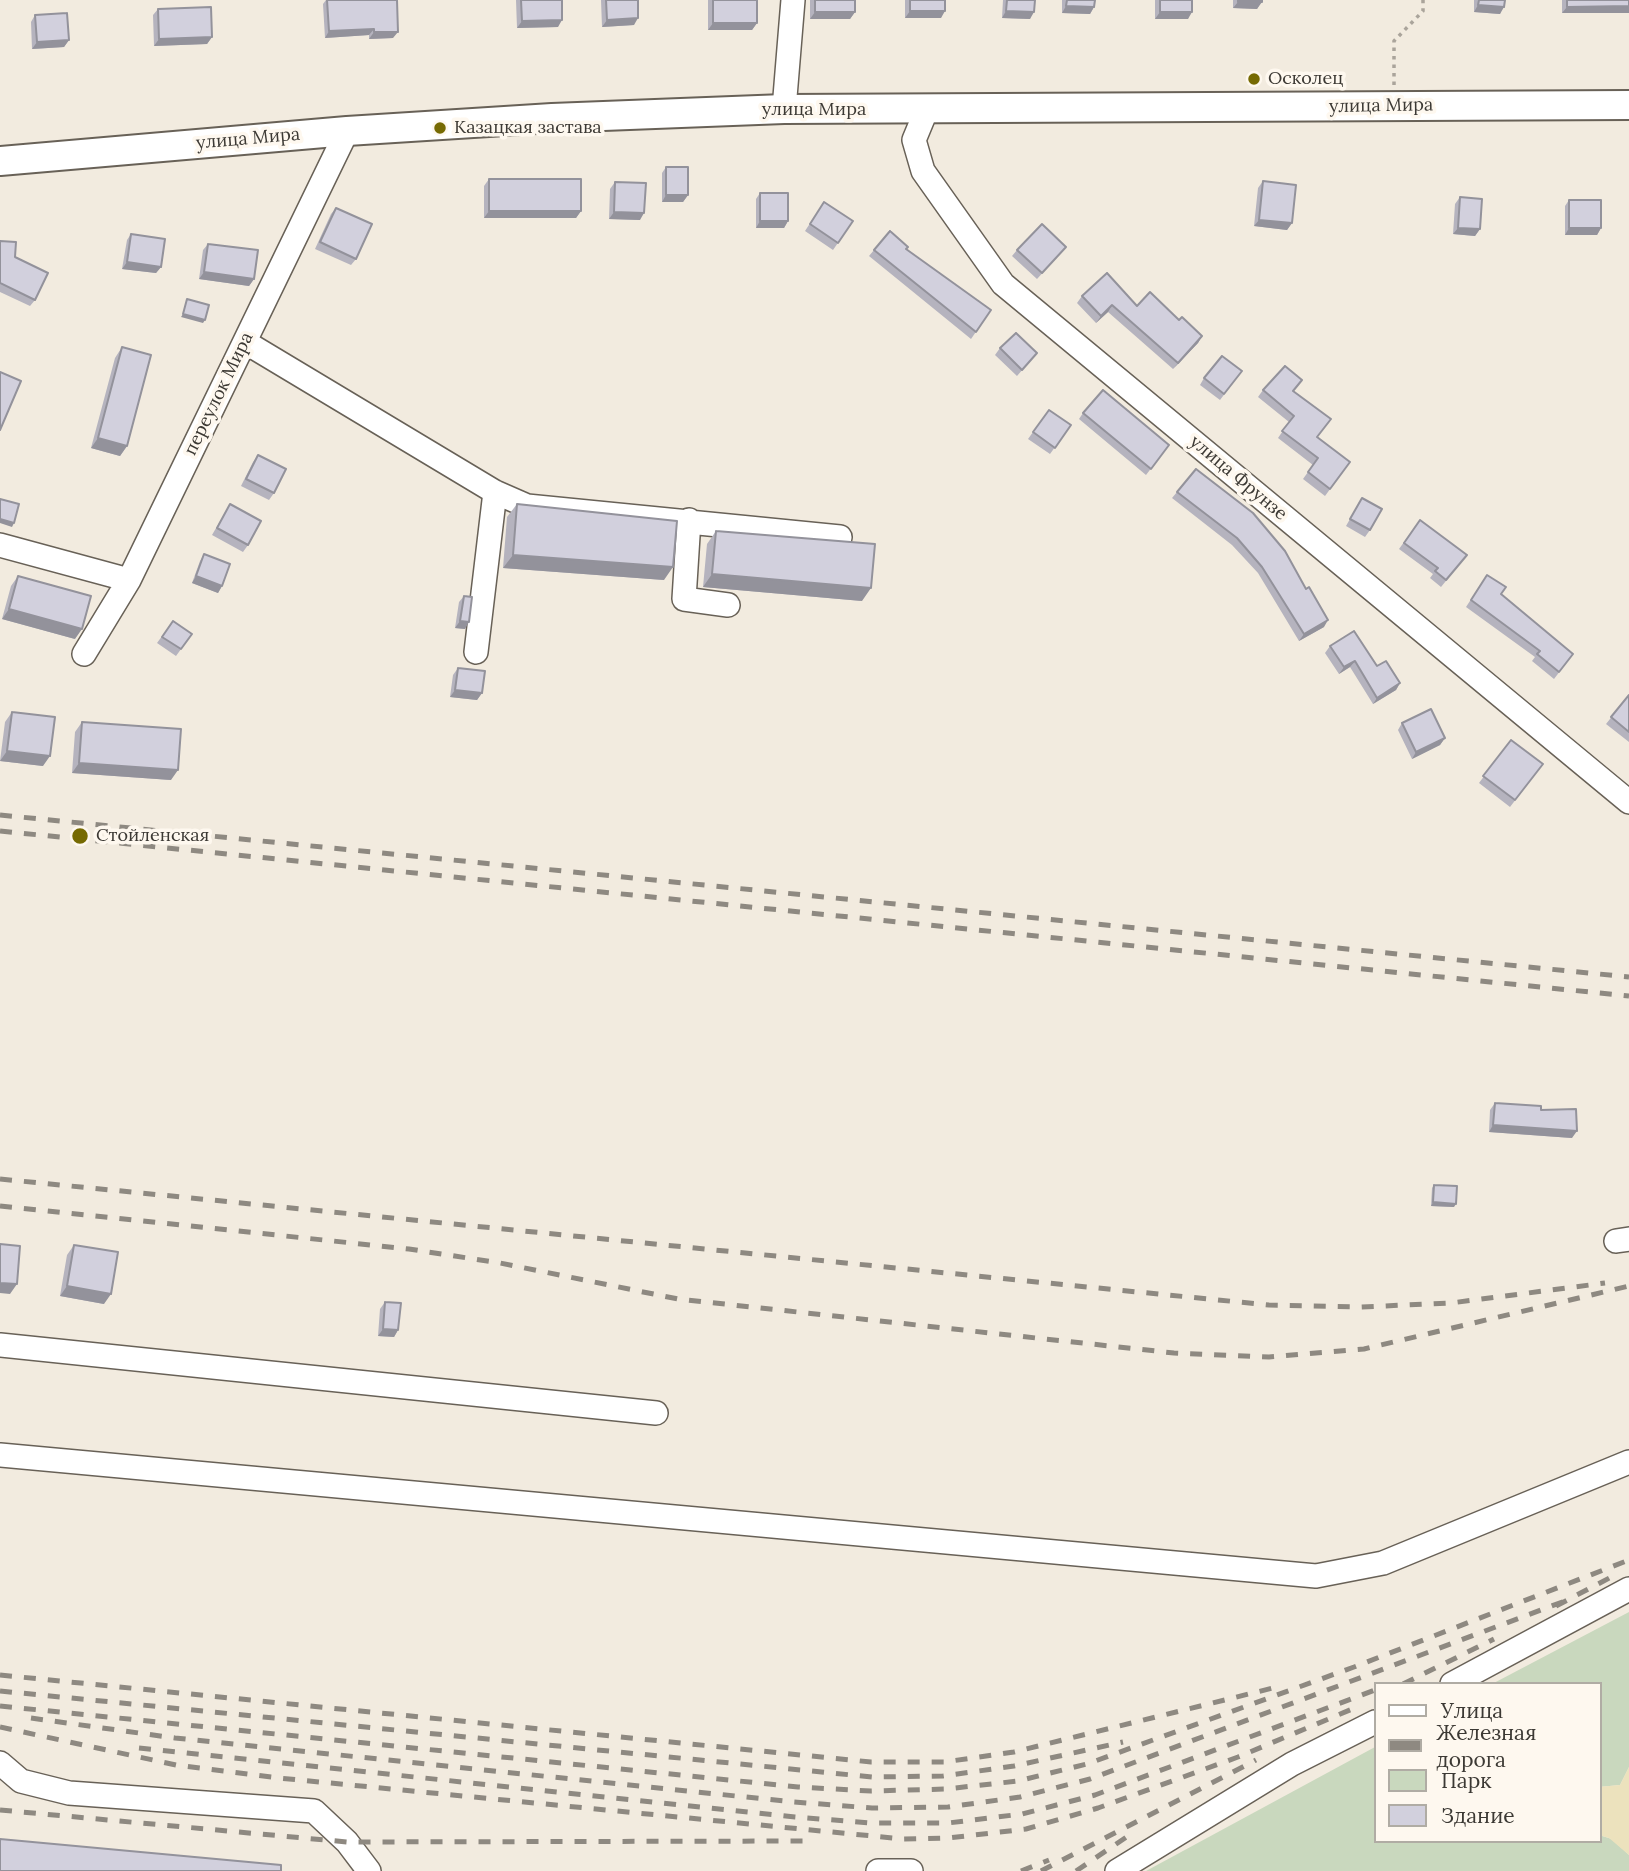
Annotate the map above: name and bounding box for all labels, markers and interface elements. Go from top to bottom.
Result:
place label: Осколец [1268,68,1343,90]
marker: Осколец [1246,71,1262,87]
street label: улица Мира [1329,94,1433,118]
street label: улица Мира [762,99,866,121]
place label: Казацкая застава [454,117,602,139]
marker: Казацкая застава [432,120,448,136]
street label: улица Мира [195,124,301,154]
street label: переулок Мира [180,329,258,459]
street label: улица Фрунзе [1185,431,1291,525]
place label: Стойленская [96,825,209,847]
marker: Стойленская [70,826,90,846]
legend [1374,1682,1601,1843]
text: Улица [1441,1697,1503,1724]
text: Железная дорога [1436,1719,1536,1773]
text: Парк [1441,1767,1491,1794]
text: Здание [1441,1802,1515,1829]

